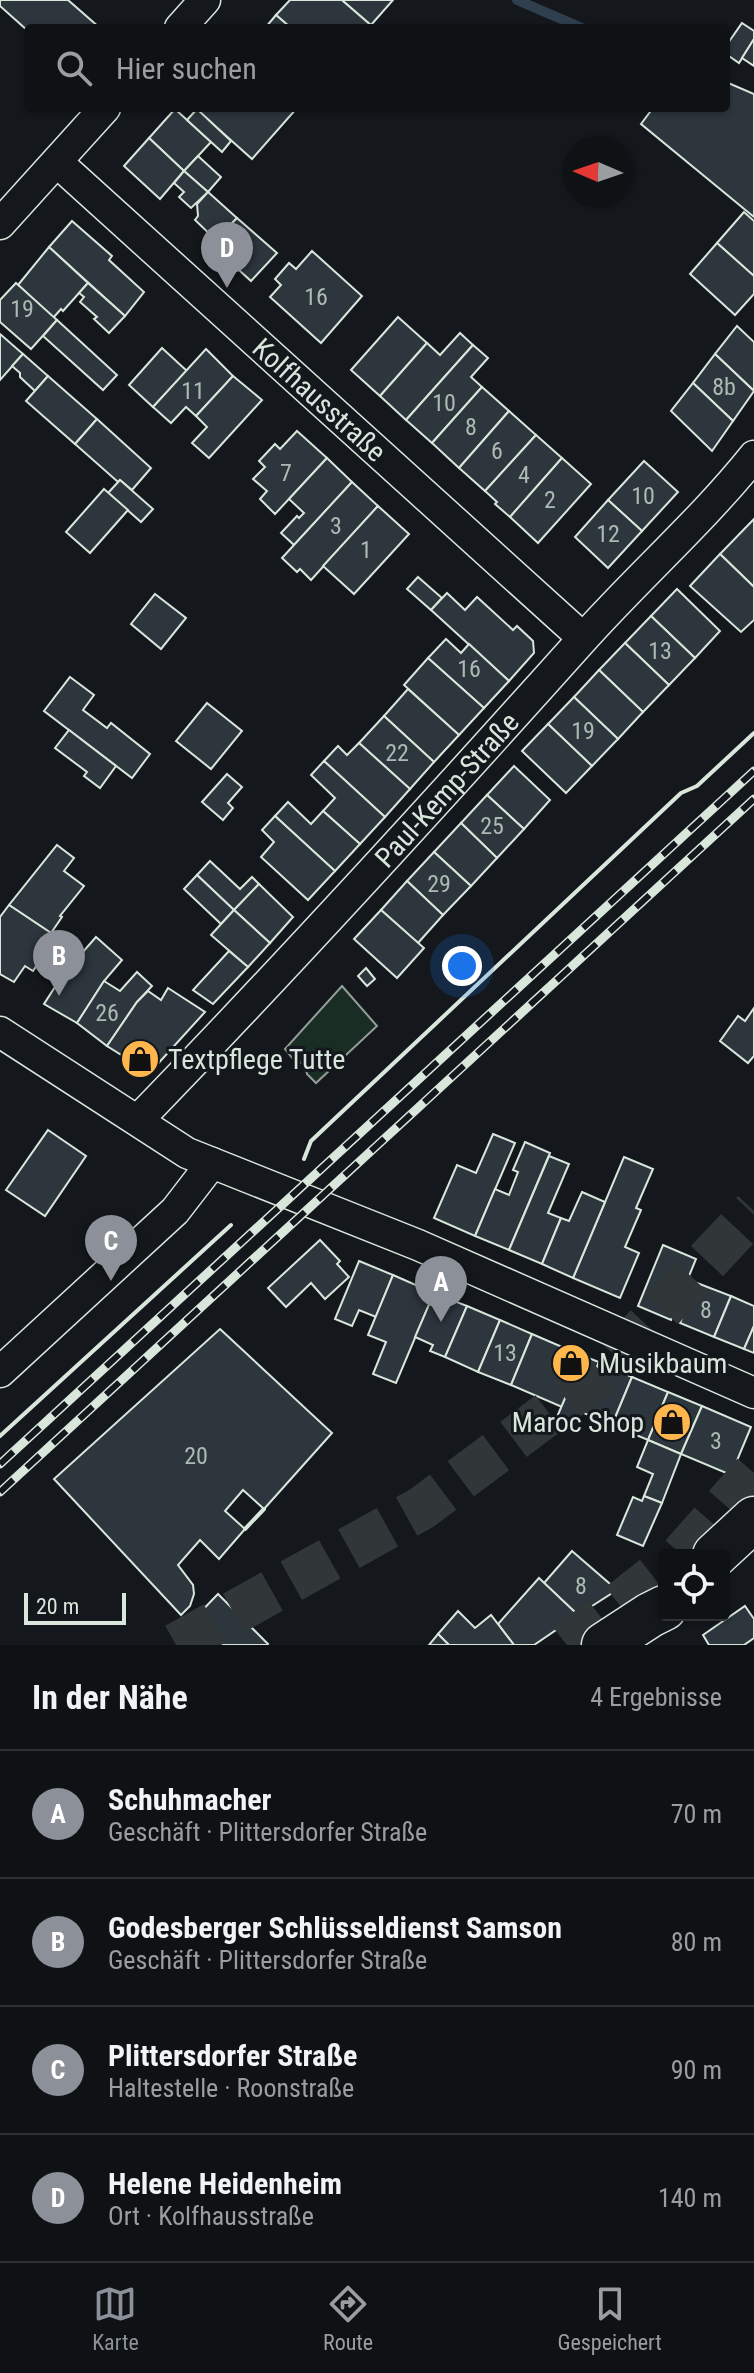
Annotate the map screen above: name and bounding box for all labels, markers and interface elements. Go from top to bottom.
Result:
search box [24,24,730,112]
icon: search [52,46,96,90]
text: Hier suchen [116,51,257,86]
north arrow [562,136,634,208]
pin: D [201,222,253,288]
house number: 16 [304,283,328,311]
house number: 19 [10,295,34,323]
street label: Kolfhausstraße [246,331,393,468]
house number: 8b [712,373,736,401]
house number: 11 [181,377,205,405]
house number: 10 [432,389,456,417]
house number: 8 [465,413,477,441]
house number: 6 [491,437,503,465]
house number: 7 [280,459,292,487]
house number: 4 [518,461,530,489]
house number: 10 [631,482,655,510]
house number: 2 [544,486,556,514]
house number: 3 [330,512,342,540]
house number: 12 [596,520,620,548]
house number: 1 [360,536,372,564]
house number: 13 [648,637,672,665]
house number: 16 [457,655,481,683]
street label: Paul-Kemp-Straße [368,706,525,874]
house number: 19 [571,717,595,745]
house number: 22 [385,739,409,767]
house number: 25 [480,812,504,840]
house number: 29 [427,870,451,898]
pin: B [33,930,85,996]
your location [442,946,482,986]
house number: 26 [95,999,119,1027]
shop icon: Textpflege Tutte [119,1038,161,1080]
place label: Textpflege Tutte [168,1043,345,1076]
pin: C [85,1215,137,1281]
pin: A [415,1256,467,1322]
house number: 8 [700,1296,712,1324]
house number: 13 [493,1339,517,1367]
shop icon: Musikbaum [550,1342,592,1384]
place label: Musikbaum [599,1347,727,1380]
shop icon: Maroc Shop [651,1401,693,1443]
place label: Maroc Shop [512,1406,644,1439]
house number: 3 [710,1427,722,1455]
house number: 20 [184,1442,208,1470]
map controls [658,1549,730,1621]
button: locate [658,1549,730,1621]
house number: 8 [575,1572,587,1600]
scale bar [24,1589,126,1625]
text: 20 m [36,1594,79,1619]
text: In der Nähe [32,1677,188,1717]
text: 4 Ergebnisse [590,1682,722,1712]
text: Schuhmacher [108,1782,272,1817]
text: A [50,1799,66,1829]
text: 70 m [671,1799,722,1829]
text: Geschäft · Plittersdorfer Straße [108,1817,427,1847]
text: Godesberger Schlüsseldienst Samson [108,1910,562,1945]
text: B [51,1927,65,1957]
text: 80 m [671,1927,722,1957]
text: Geschäft · Plittersdorfer Straße [108,1945,427,1975]
text: Plittersdorfer Straße [108,2038,357,2073]
text: C [51,2055,65,2085]
text: 90 m [671,2055,722,2085]
text: Haltestelle · Roonstraße [108,2073,354,2103]
text: Helene Heidenheim [108,2166,342,2201]
text: D [51,2183,65,2213]
text: 140 m [658,2183,722,2213]
text: Ort · Kolfhausstraße [108,2201,314,2231]
tab: Karte [92,2282,139,2355]
tab: Route [323,2282,373,2355]
tab: Gespeichert [557,2282,662,2355]

